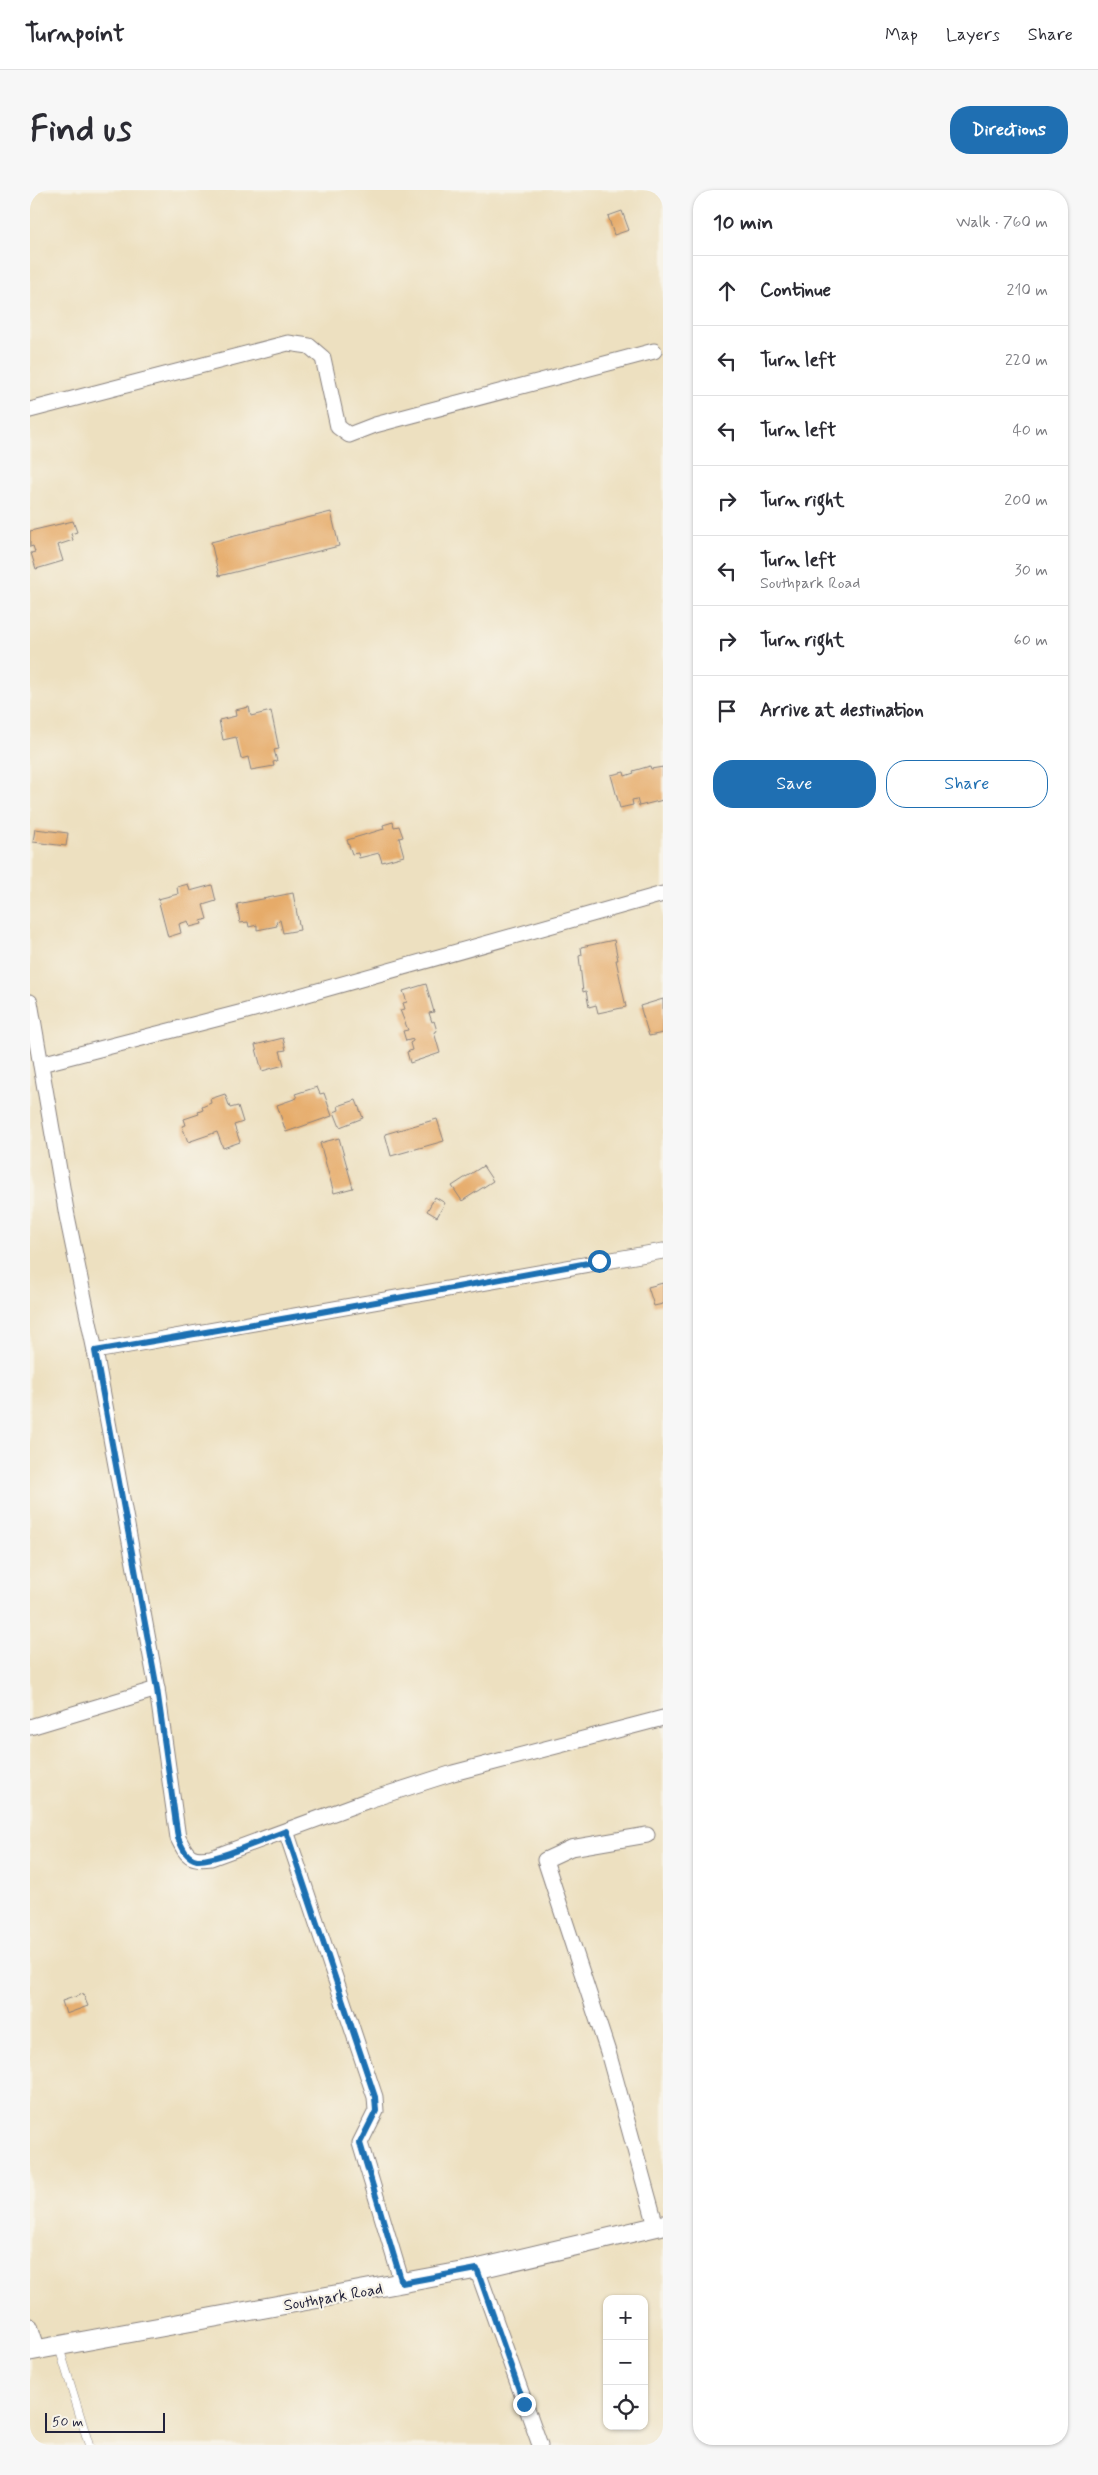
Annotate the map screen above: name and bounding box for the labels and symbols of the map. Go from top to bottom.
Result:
route start [588,1250,611,1273]
street label: Southpark Road [282,2278,384,2317]
route end [513,2393,536,2416]
scale bar [45,2410,165,2433]

